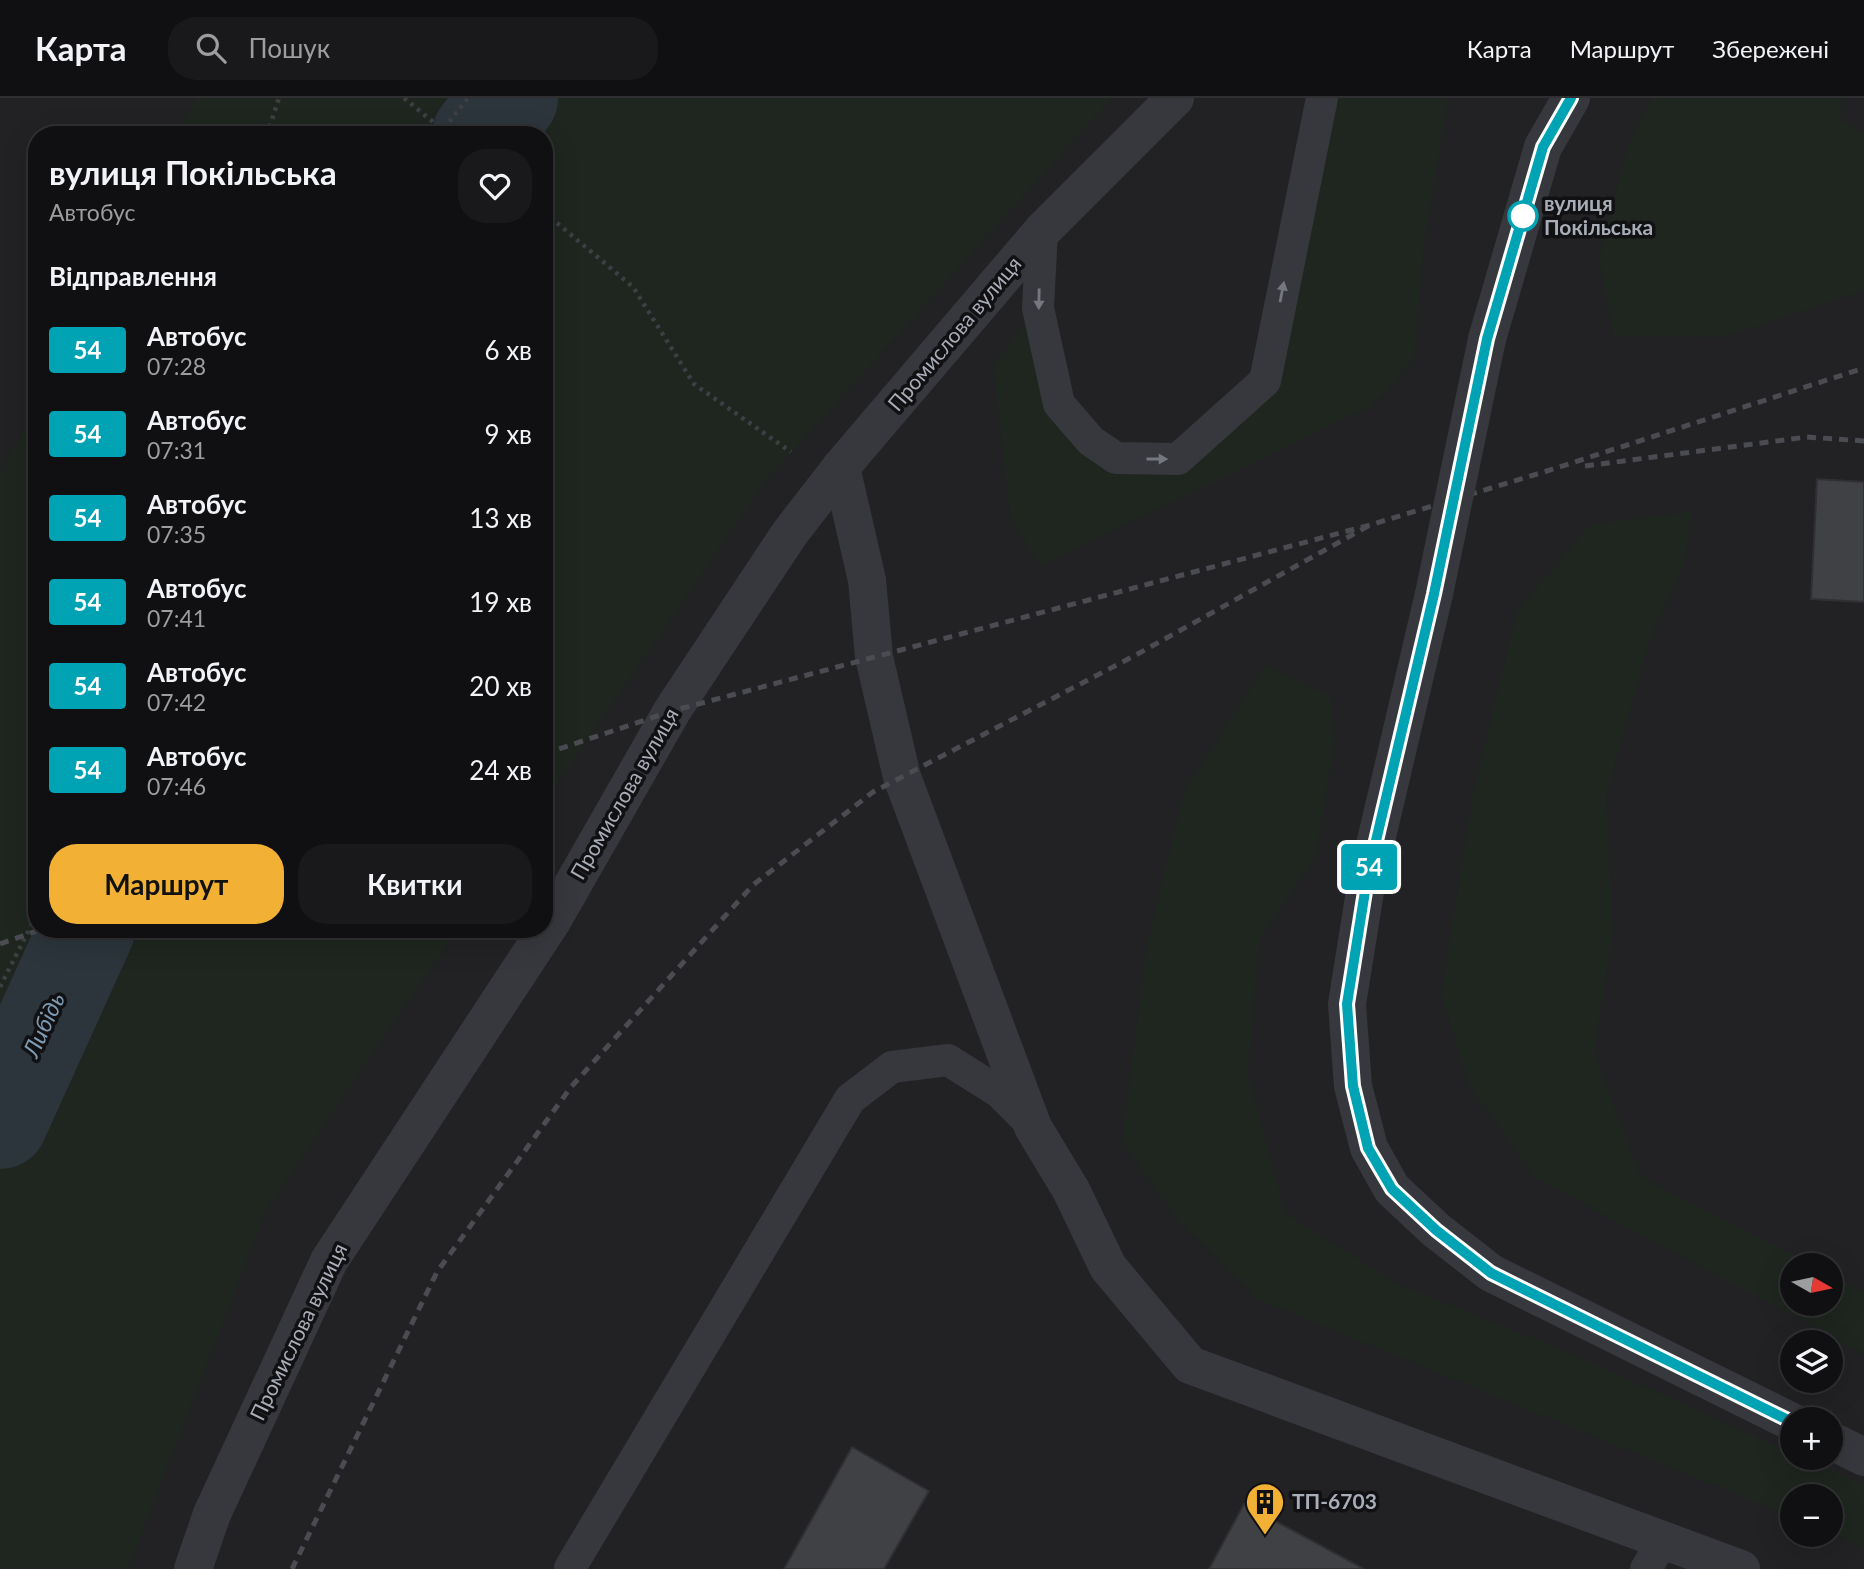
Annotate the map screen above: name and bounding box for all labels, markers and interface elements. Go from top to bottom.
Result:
search box [168,17,658,80]
text: Карта [35,28,126,68]
icon: search [192,29,230,67]
text: Пошук [248,32,330,64]
text: Карта [1467,34,1532,63]
text: Маршрут [1570,34,1674,63]
text: Збережені [1712,34,1829,63]
button: heart [458,149,532,223]
text: вулиця Покільська [49,152,337,192]
place label: вулиця Покільська [1544,190,1653,239]
text: Автобус [49,198,135,226]
marker: вулиця Покільська [1508,201,1538,231]
street label: Промислова вулиця [882,251,1026,415]
text: Відправлення [49,260,217,292]
one-way arrow [1277,281,1288,303]
one-way arrow [1033,289,1044,311]
text: Автобус [147,320,246,352]
text: 6 хв [484,334,532,366]
text: 54 [74,335,101,364]
text: 07:28 [147,352,206,380]
text: Автобус [147,404,246,436]
text: 9 хв [484,418,532,450]
text: 54 [74,419,101,448]
text: 07:31 [147,436,206,464]
one-way arrow [1146,453,1168,464]
text: Автобус [147,488,246,520]
text: 13 хв [469,502,532,534]
text: 54 [74,503,101,532]
text: 07:35 [147,520,206,548]
text: Автобус [147,572,246,604]
text: 19 хв [469,586,532,618]
text: 54 [74,587,101,616]
text: 07:41 [147,604,206,632]
text: Автобус [147,656,246,688]
text: 20 хв [469,670,532,702]
text: 54 [74,671,101,700]
text: 07:42 [147,688,206,716]
street label: Промислова вулиця [564,703,683,883]
text: Автобус [147,740,246,772]
text: 24 хв [469,754,532,786]
text: 54 [74,755,101,784]
text: 07:46 [147,772,206,800]
button: Маршрут [49,844,284,924]
button: Квитки [298,844,532,924]
line badge: 54 [1338,844,1400,890]
text: 54 [1355,852,1383,881]
water label: Либідь [16,988,70,1062]
street label: Промислова вулиця [244,1239,351,1424]
north arrow [1780,1253,1843,1316]
map controls [1780,1253,1843,1547]
button: layers [1780,1330,1843,1393]
button: + [1780,1407,1843,1470]
building icon: ТП-6703 [1244,1481,1286,1536]
button: − [1780,1484,1843,1547]
place label: ТП-6703 [1292,1488,1377,1513]

